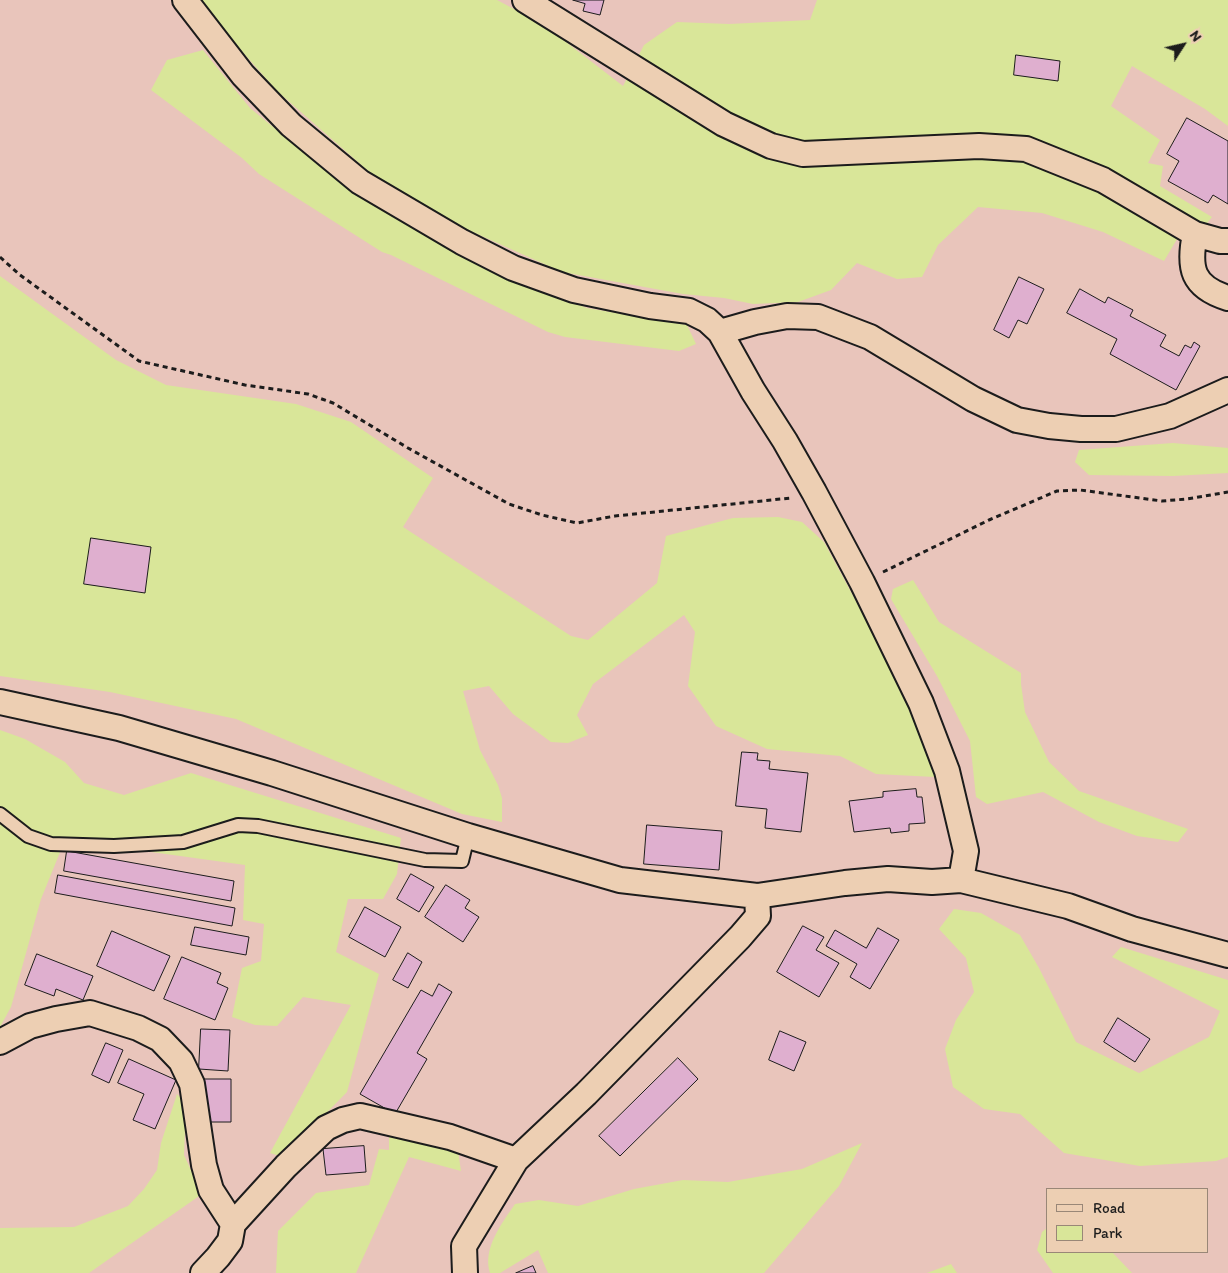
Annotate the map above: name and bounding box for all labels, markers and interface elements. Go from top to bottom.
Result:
north arrow [1158,20,1208,70]
text: N [1186,27,1205,45]
legend [1046,1188,1208,1253]
text: Road [1093,1199,1125,1217]
text: Park [1093,1224,1123,1242]

